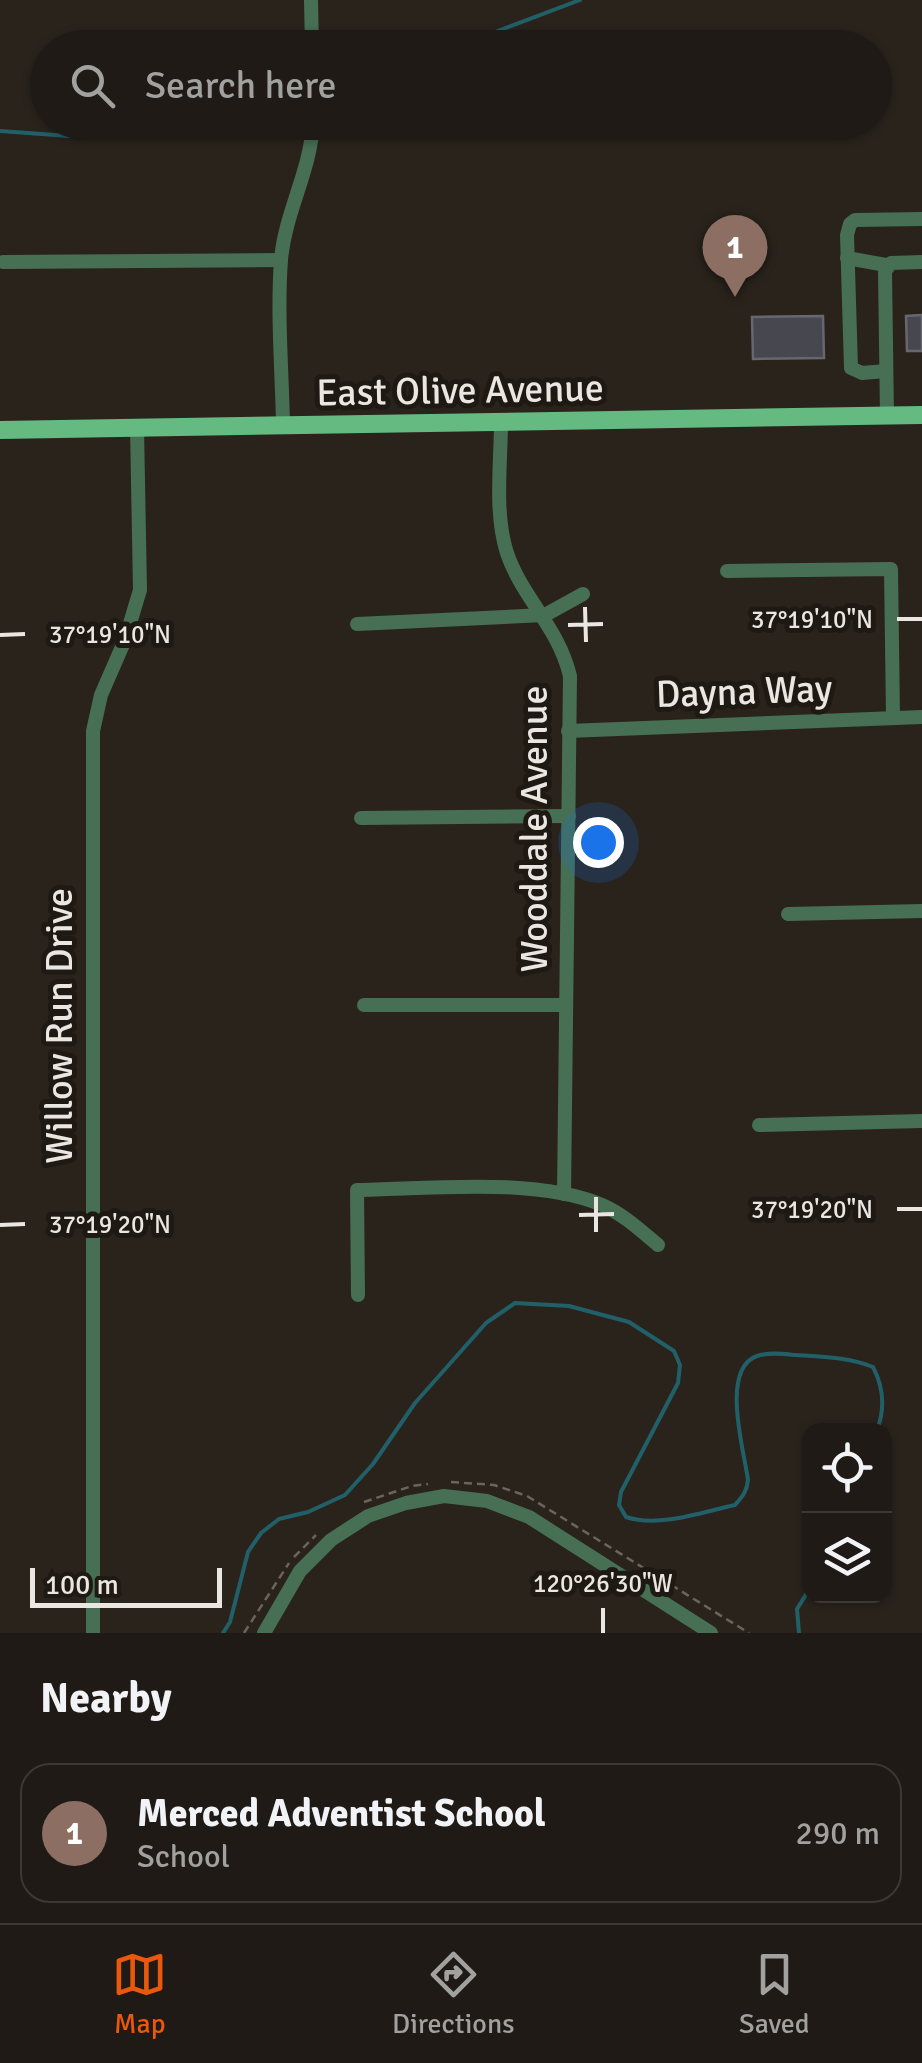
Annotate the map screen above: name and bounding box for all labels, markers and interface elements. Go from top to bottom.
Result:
search box [30,30,892,140]
icon: search [65,58,120,113]
text: Search here [145,62,337,109]
pin: 1 [702,214,768,297]
street label: East Olive Avenue [316,364,604,417]
text: 37°19'10"N [751,604,873,635]
text: 37°19'10"N [49,619,171,650]
street label: Dayna Way [655,665,833,718]
street label: Wooddale Avenue [511,686,558,972]
your location [573,817,624,868]
street label: Willow Run Drive [36,888,83,1164]
text: 37°19'20"N [751,1194,873,1225]
text: 37°19'20"N [49,1209,171,1240]
map controls [802,1423,892,1603]
button: locate [802,1423,892,1513]
button: layers [802,1513,892,1603]
scale bar [30,1563,222,1608]
text: 100 m [45,1568,119,1602]
text: 120°26'30"W [533,1568,673,1599]
text: Nearby [40,1673,172,1724]
text: Merced Adventist School [137,1790,546,1837]
text: 1 [66,1814,83,1853]
text: 290 m [796,1814,880,1853]
text: School [137,1837,230,1876]
tab: Map [112,1947,167,2041]
tab: Directions [392,1947,514,2041]
tab: Saved [739,1947,810,2041]

